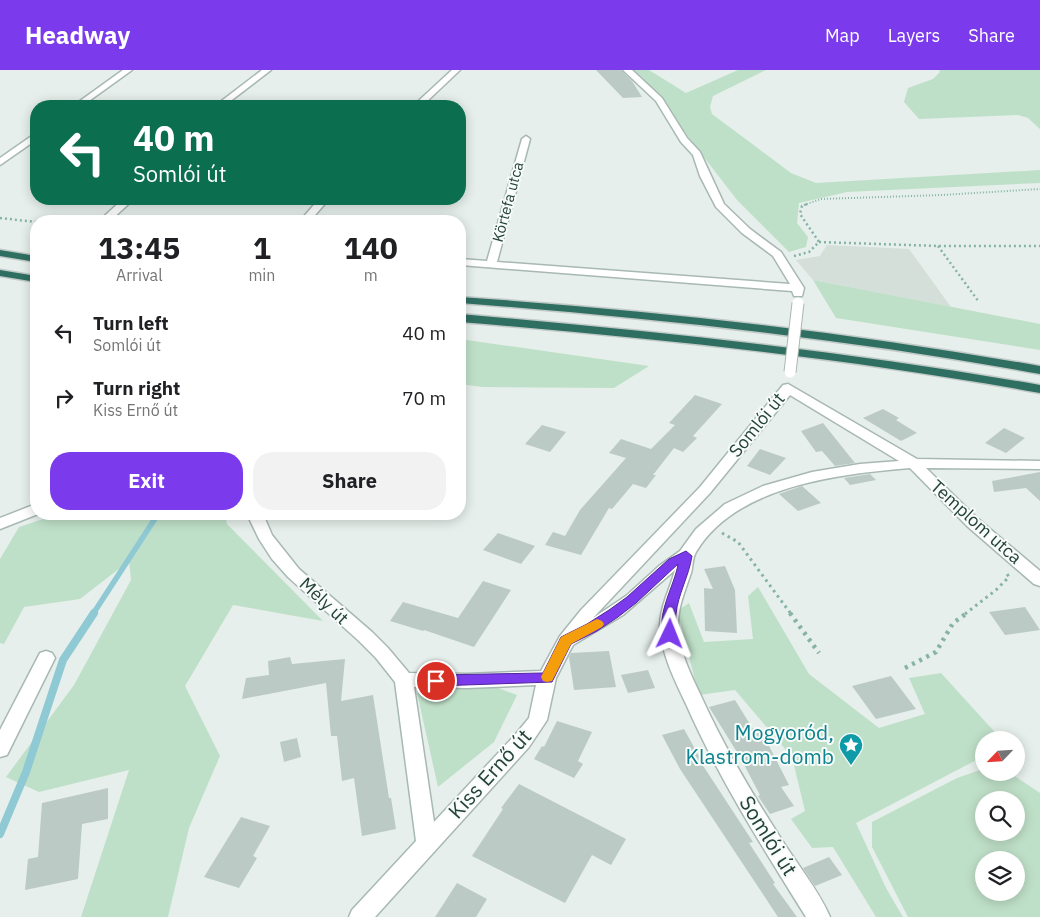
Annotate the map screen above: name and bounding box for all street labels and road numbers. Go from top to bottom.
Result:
street label: Körtefa utca [488,160,527,244]
street label: Somlói út [724,388,790,462]
street label: Templom utca [926,475,1027,569]
street label: Mély út [295,572,354,629]
street label: Kiss Ernő út [441,722,537,824]
street label: Somlói út [733,790,804,881]

